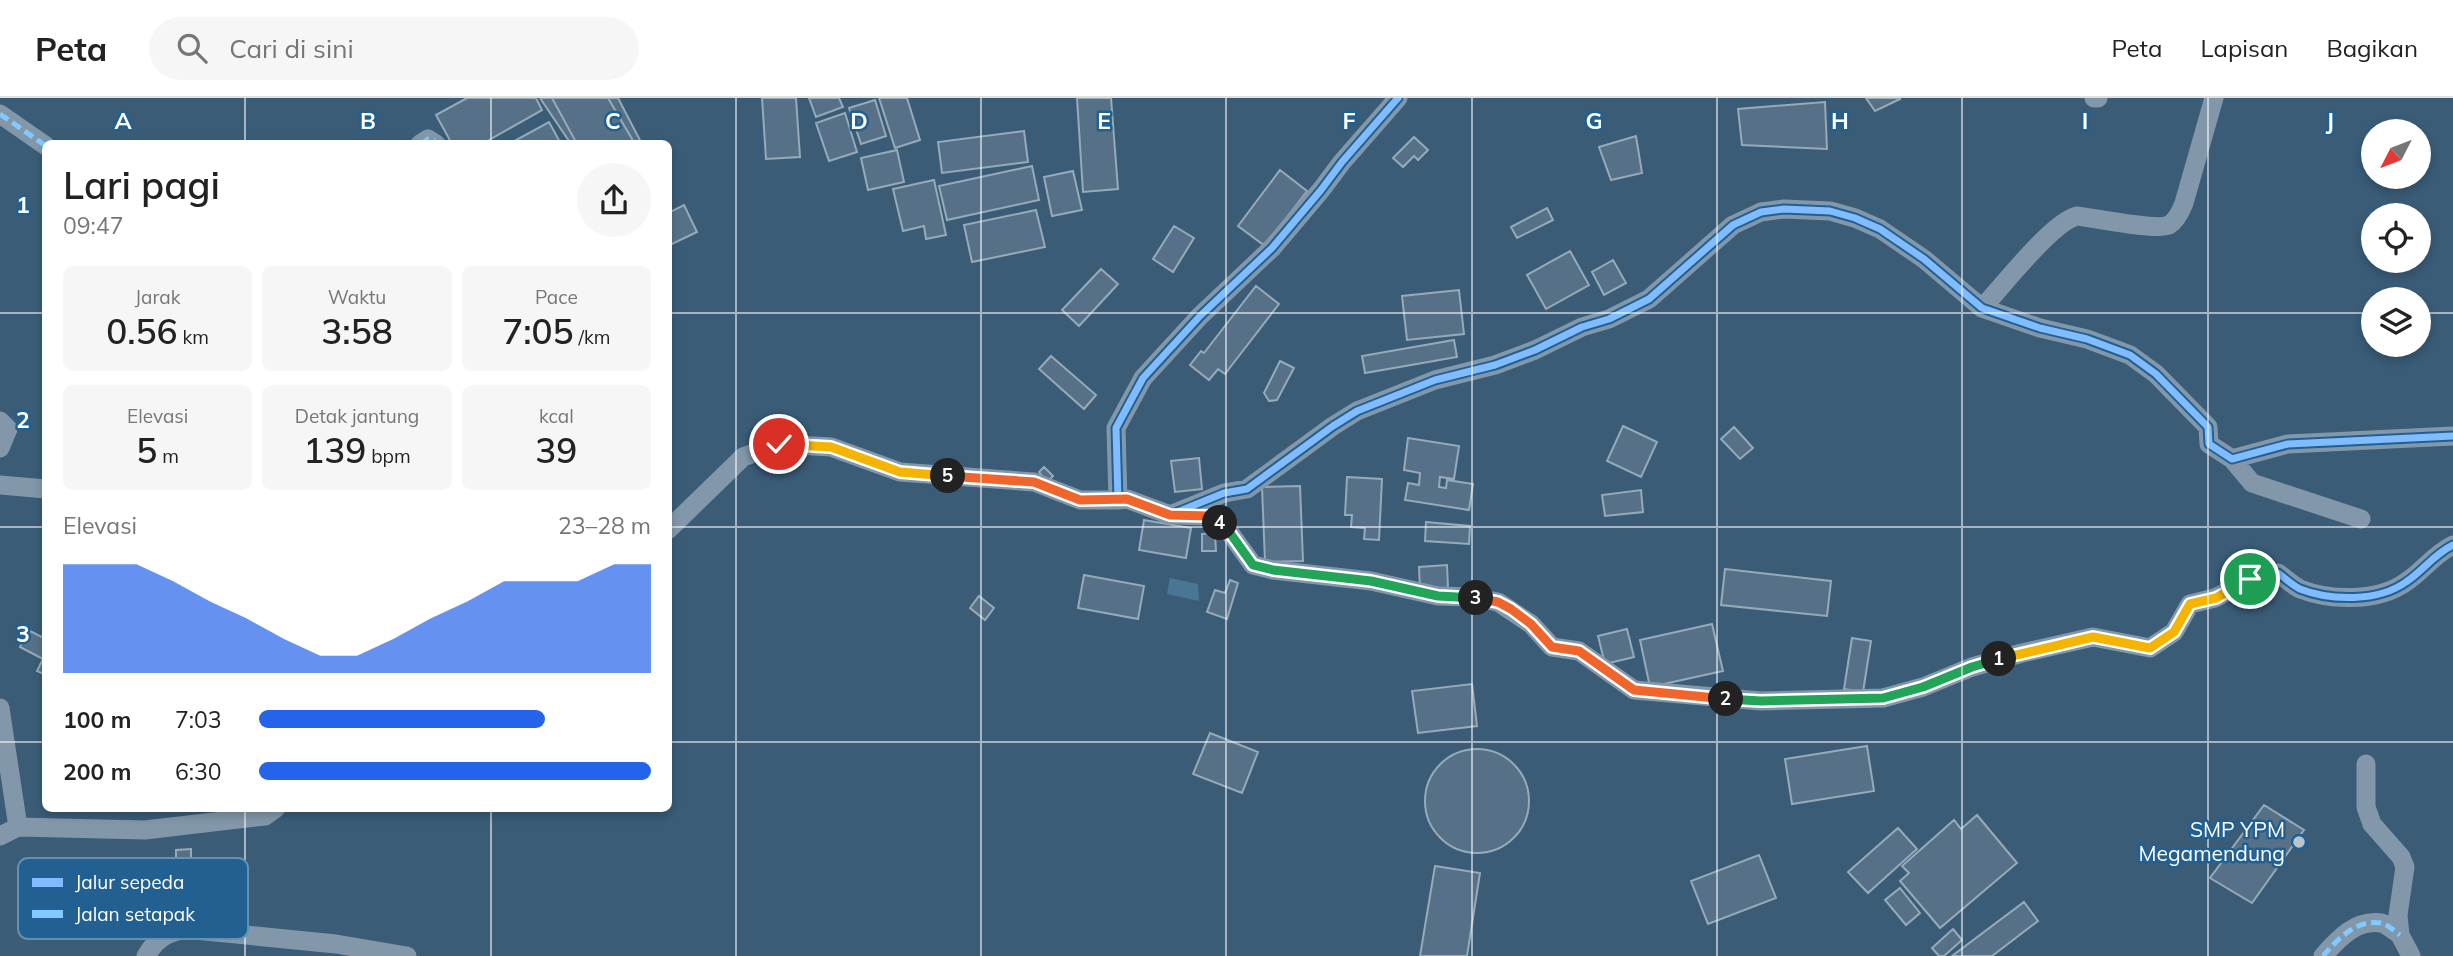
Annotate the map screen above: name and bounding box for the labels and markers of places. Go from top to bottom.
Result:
pin [749,414,809,474]
pin: 5 [930,458,965,494]
pin: 4 [1202,506,1238,540]
pin [2220,549,2280,609]
pin: 3 [1458,580,1494,616]
pin: 1 [1982,642,2016,676]
pin: 2 [1708,682,1744,716]
place label: SMP YPM Megamendung [2138,816,2285,866]
marker: SMP YPM Megamendung [2291,834,2307,850]

